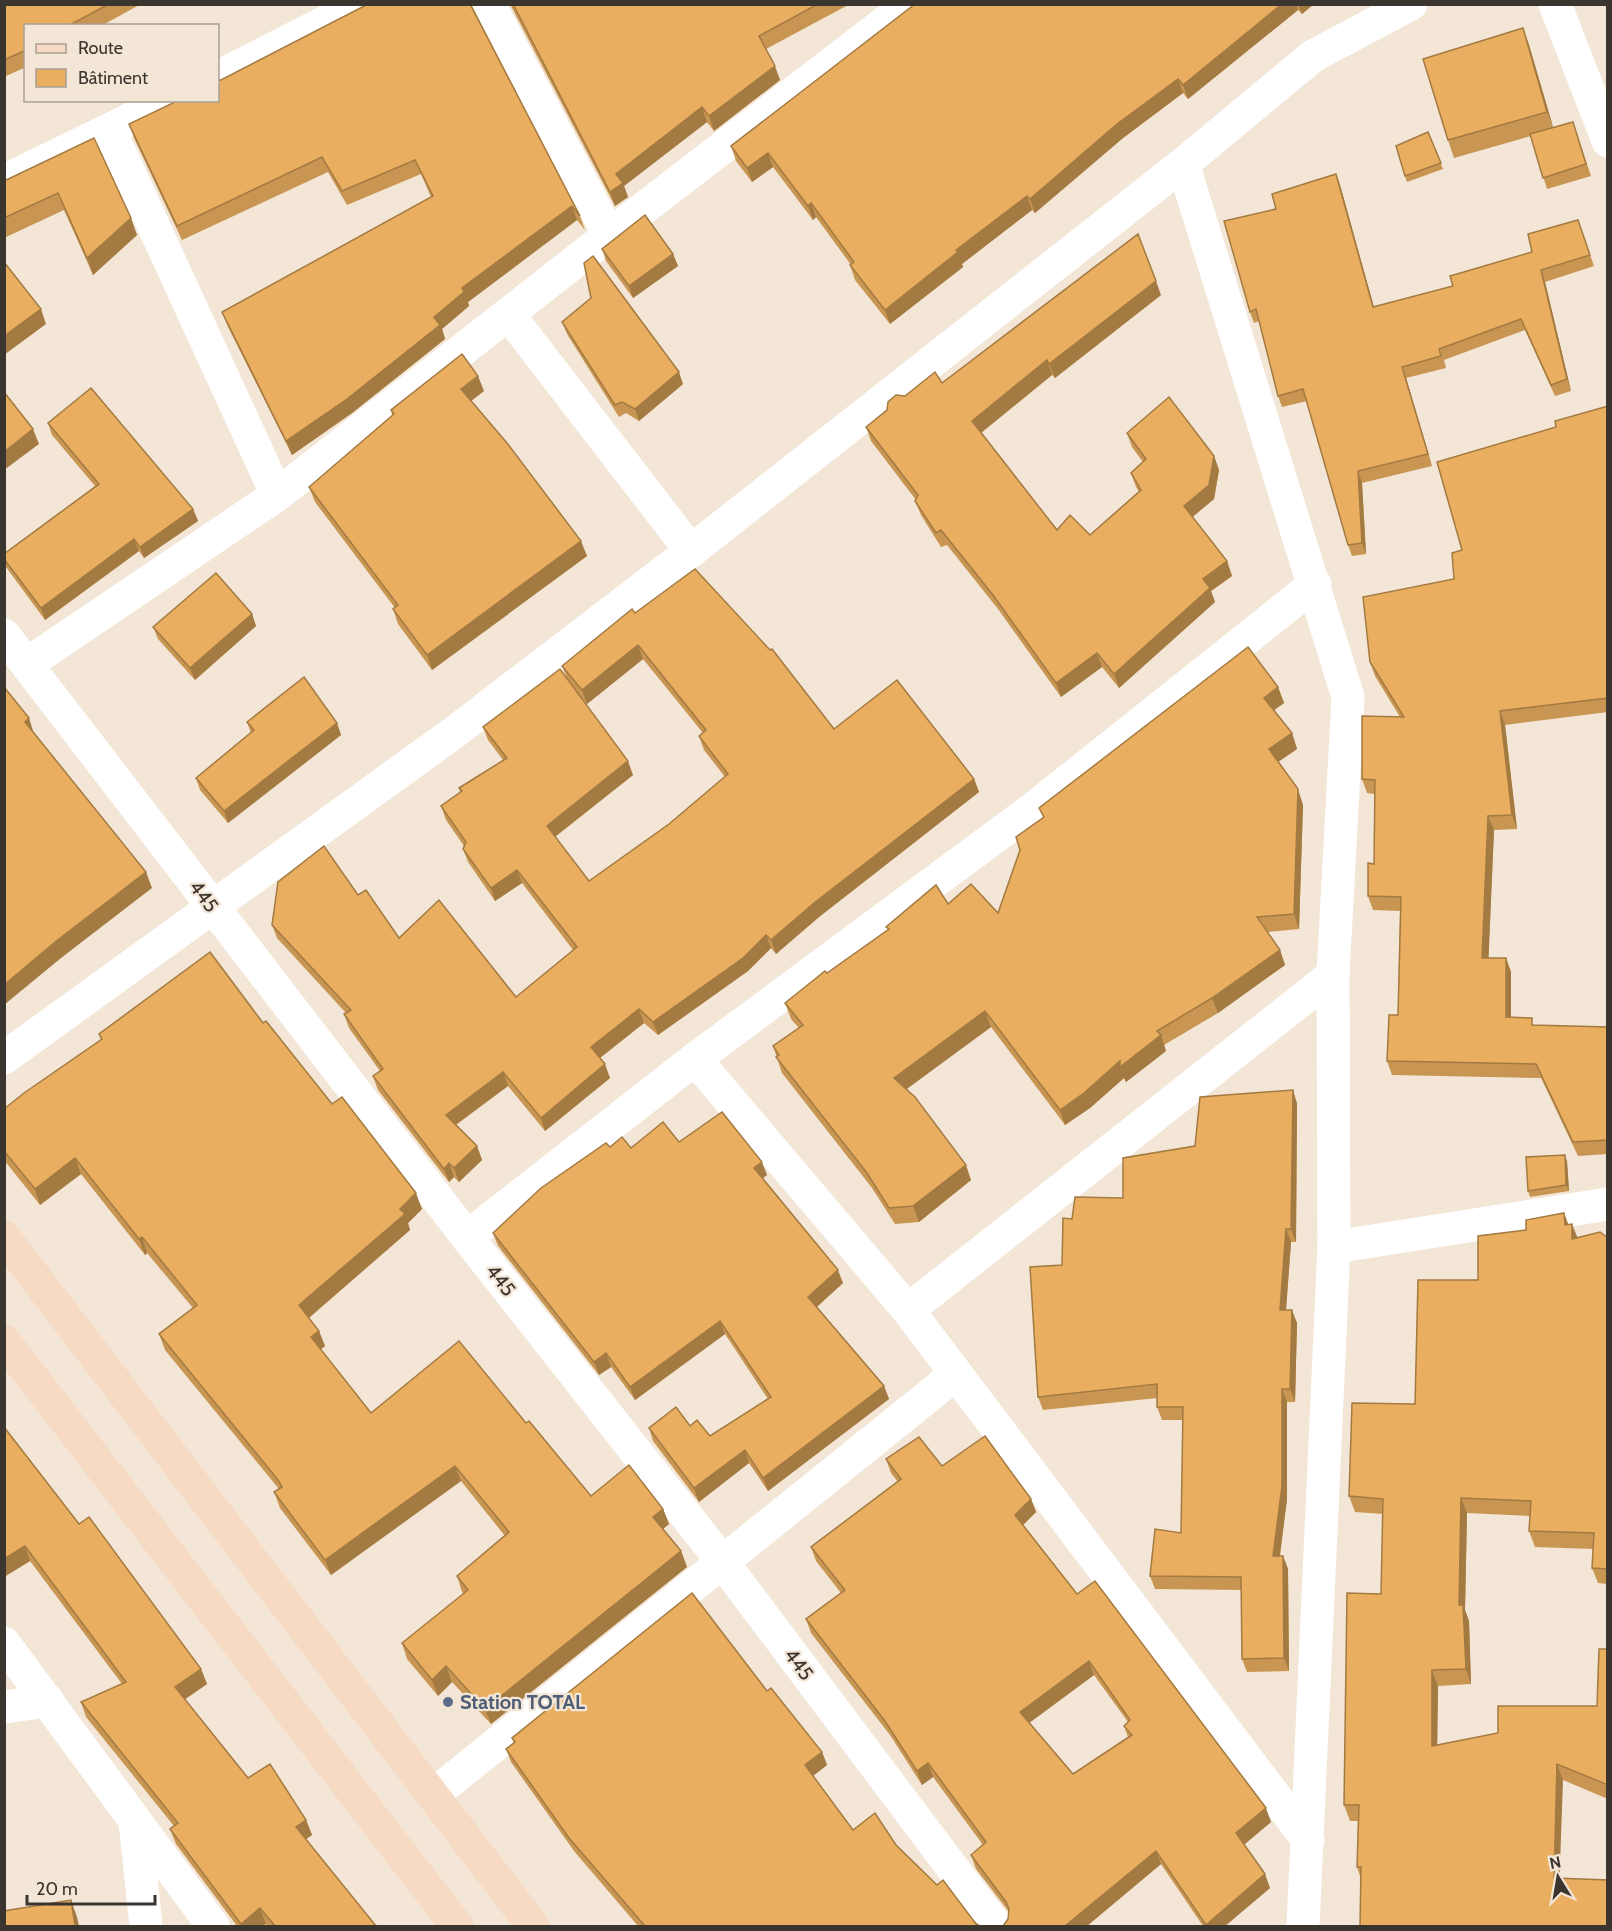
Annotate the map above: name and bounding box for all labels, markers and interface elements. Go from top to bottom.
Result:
legend [24,24,219,102]
text: Route [78,37,123,59]
text: Bâtiment [78,67,148,89]
street label: 445 [184,875,224,917]
street label: 445 [481,1259,521,1301]
street label: 445 [779,1643,819,1685]
place label: Station TOTAL [460,1690,585,1714]
marker: Station TOTAL [441,1695,455,1709]
north arrow [1528,1847,1588,1907]
text: N [1548,1852,1563,1873]
scale bar [27,1868,154,1906]
text: 20 m [36,1878,78,1900]

